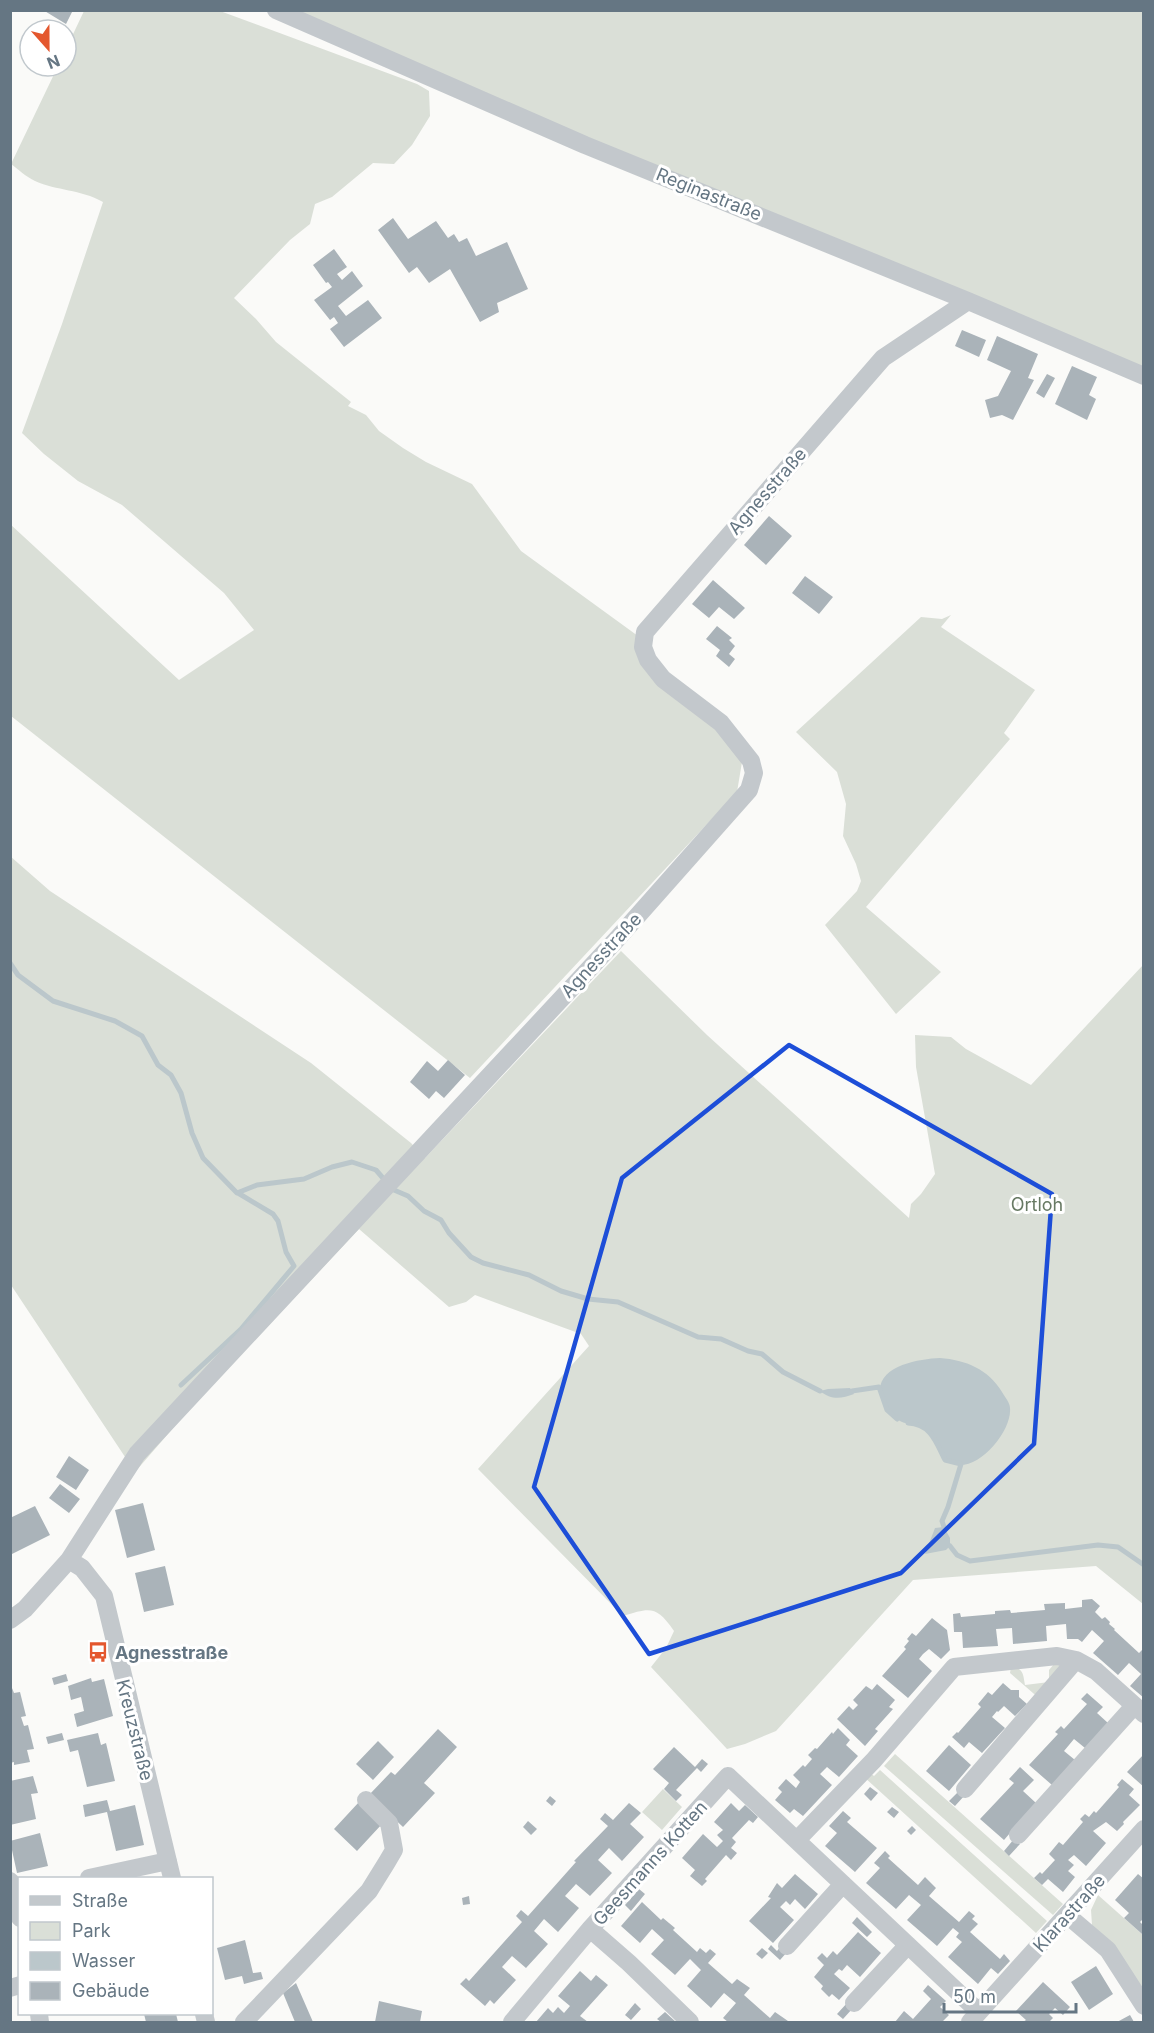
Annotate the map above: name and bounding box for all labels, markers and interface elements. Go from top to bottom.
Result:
north arrow [18,18,78,78]
text: N [44,50,63,74]
street label: Reginastraße [653,163,765,225]
street label: Agnesstraße [724,443,810,539]
street label: Agnesstraße [557,908,645,1002]
park label: Ortloh [1011,1194,1063,1215]
bus stop icon: Agnesstraße [86,1640,110,1664]
place label: Agnesstraße [115,1642,228,1663]
street label: Kreuzstraße [112,1677,158,1783]
street label: Geesmanns Kotten [589,1796,711,1930]
street label: Klarastraße [1029,1870,1109,1956]
legend [18,1877,213,2015]
text: Straße [72,1890,128,1911]
text: Park [72,1920,111,1941]
text: Wasser [72,1950,135,1971]
scale bar [944,1976,1076,2014]
text: Gebäude [72,1980,149,2001]
text: 50 m [953,1986,996,2007]

